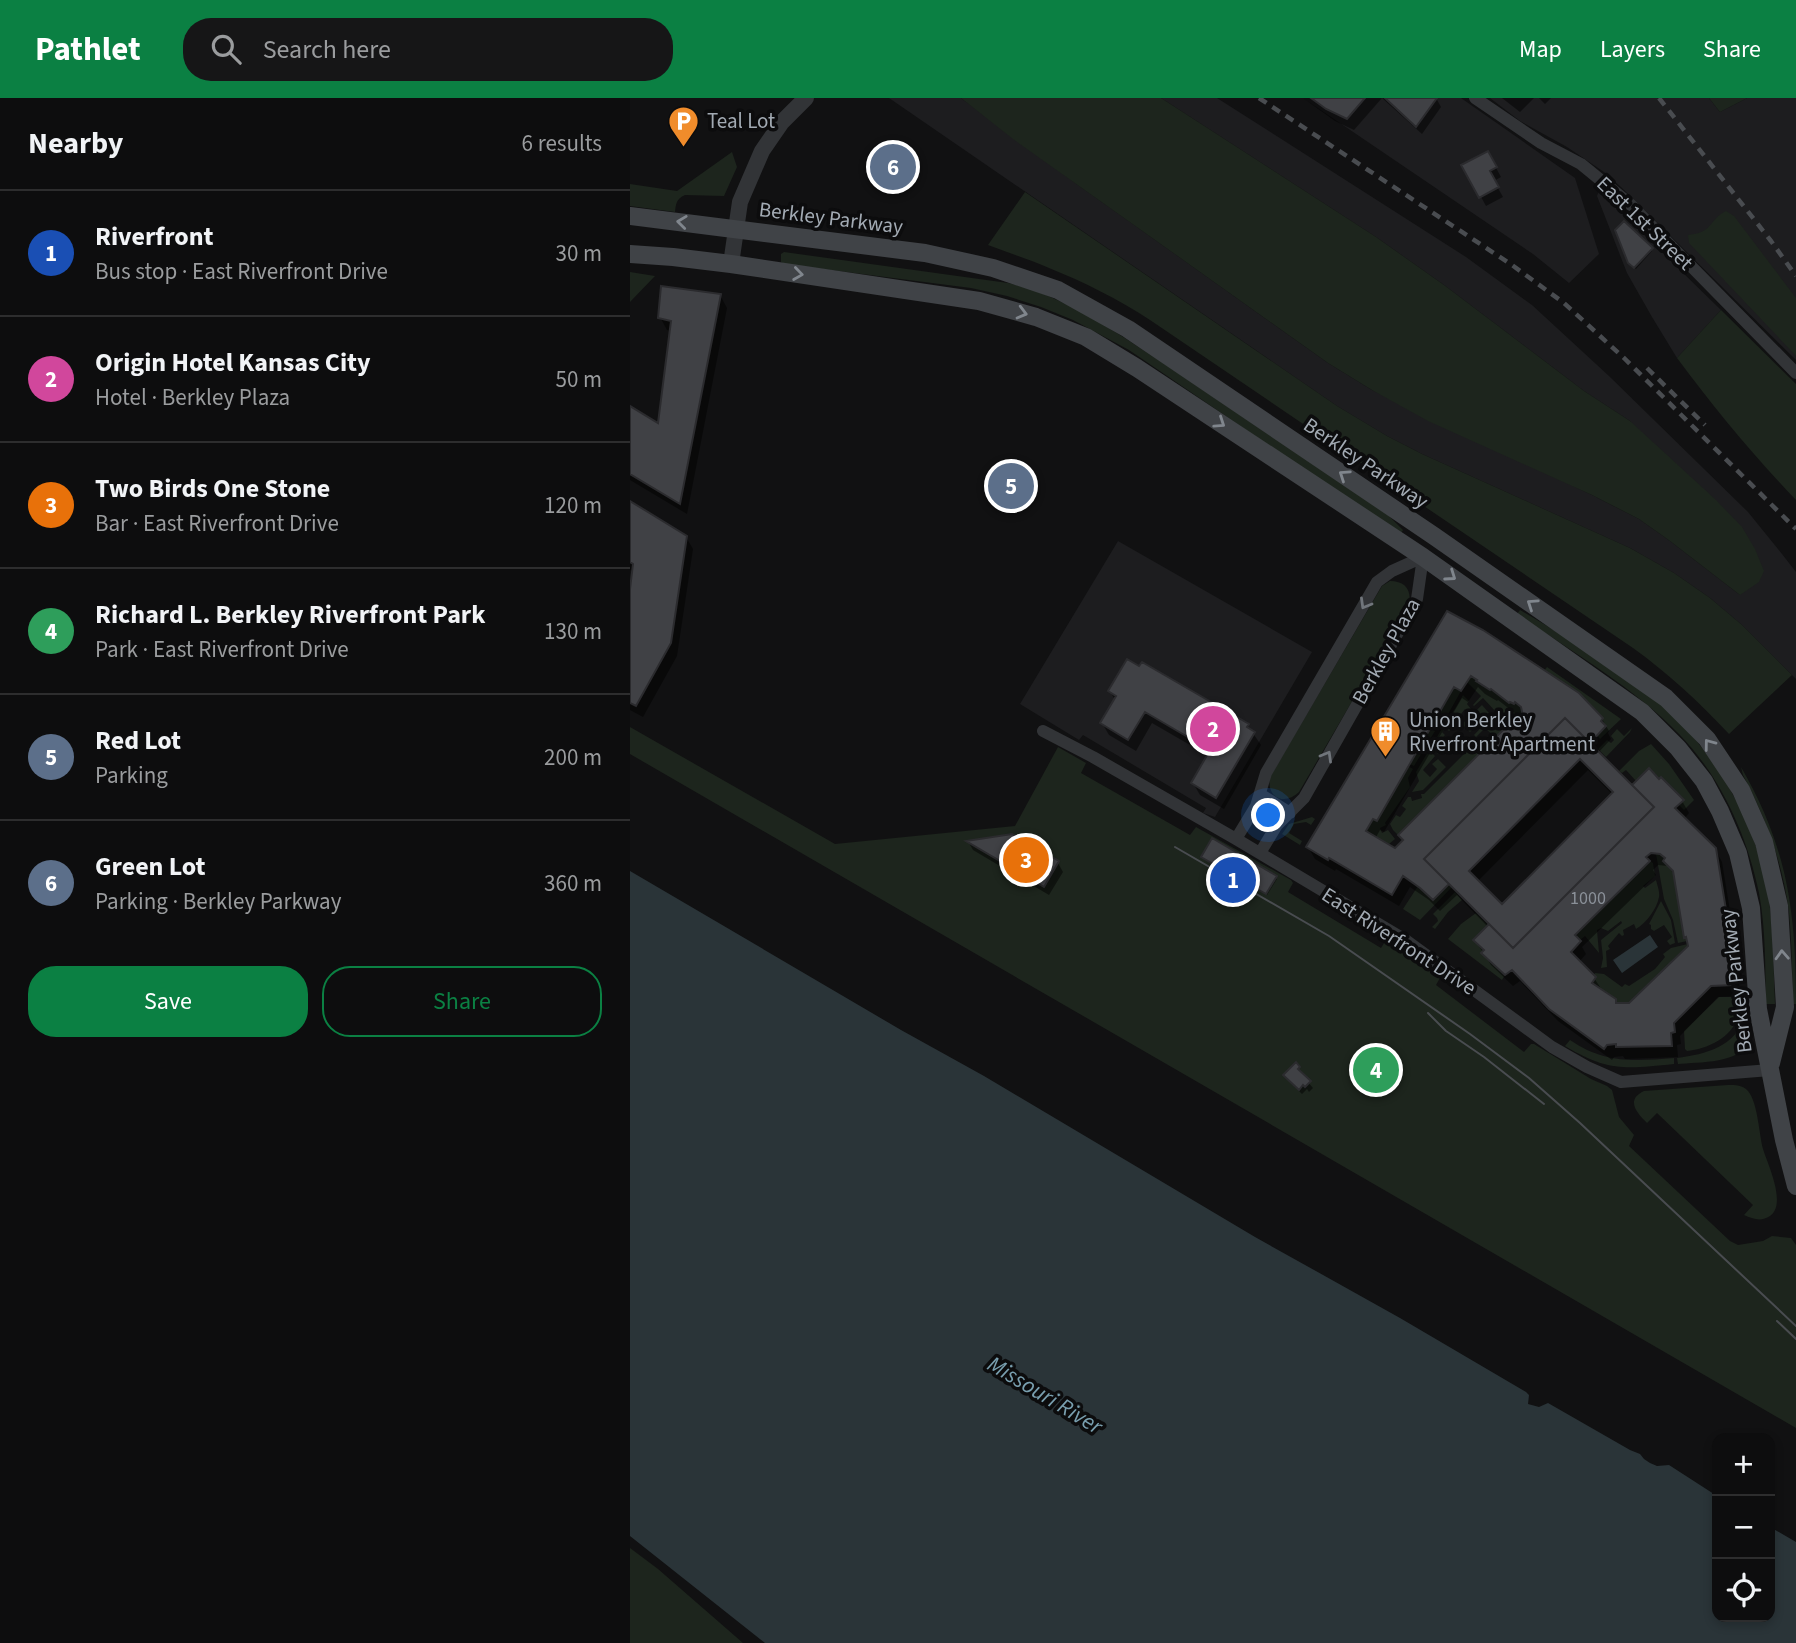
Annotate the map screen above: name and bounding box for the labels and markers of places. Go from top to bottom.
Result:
parking icon: Teal Lot [667,104,701,148]
place label: Teal Lot [707,106,775,136]
pin: 6 [870,141,916,193]
pin: 5 [988,460,1034,512]
pin: 2 [1190,703,1236,755]
place label: Union Berkley Riverfront Apartment [1409,705,1595,759]
building icon: Union Berkley Riverfront Apartment [1369,715,1403,759]
pin: 3 [1003,834,1049,886]
pin: 1 [1210,854,1256,906]
pin: 4 [1353,1044,1399,1096]

